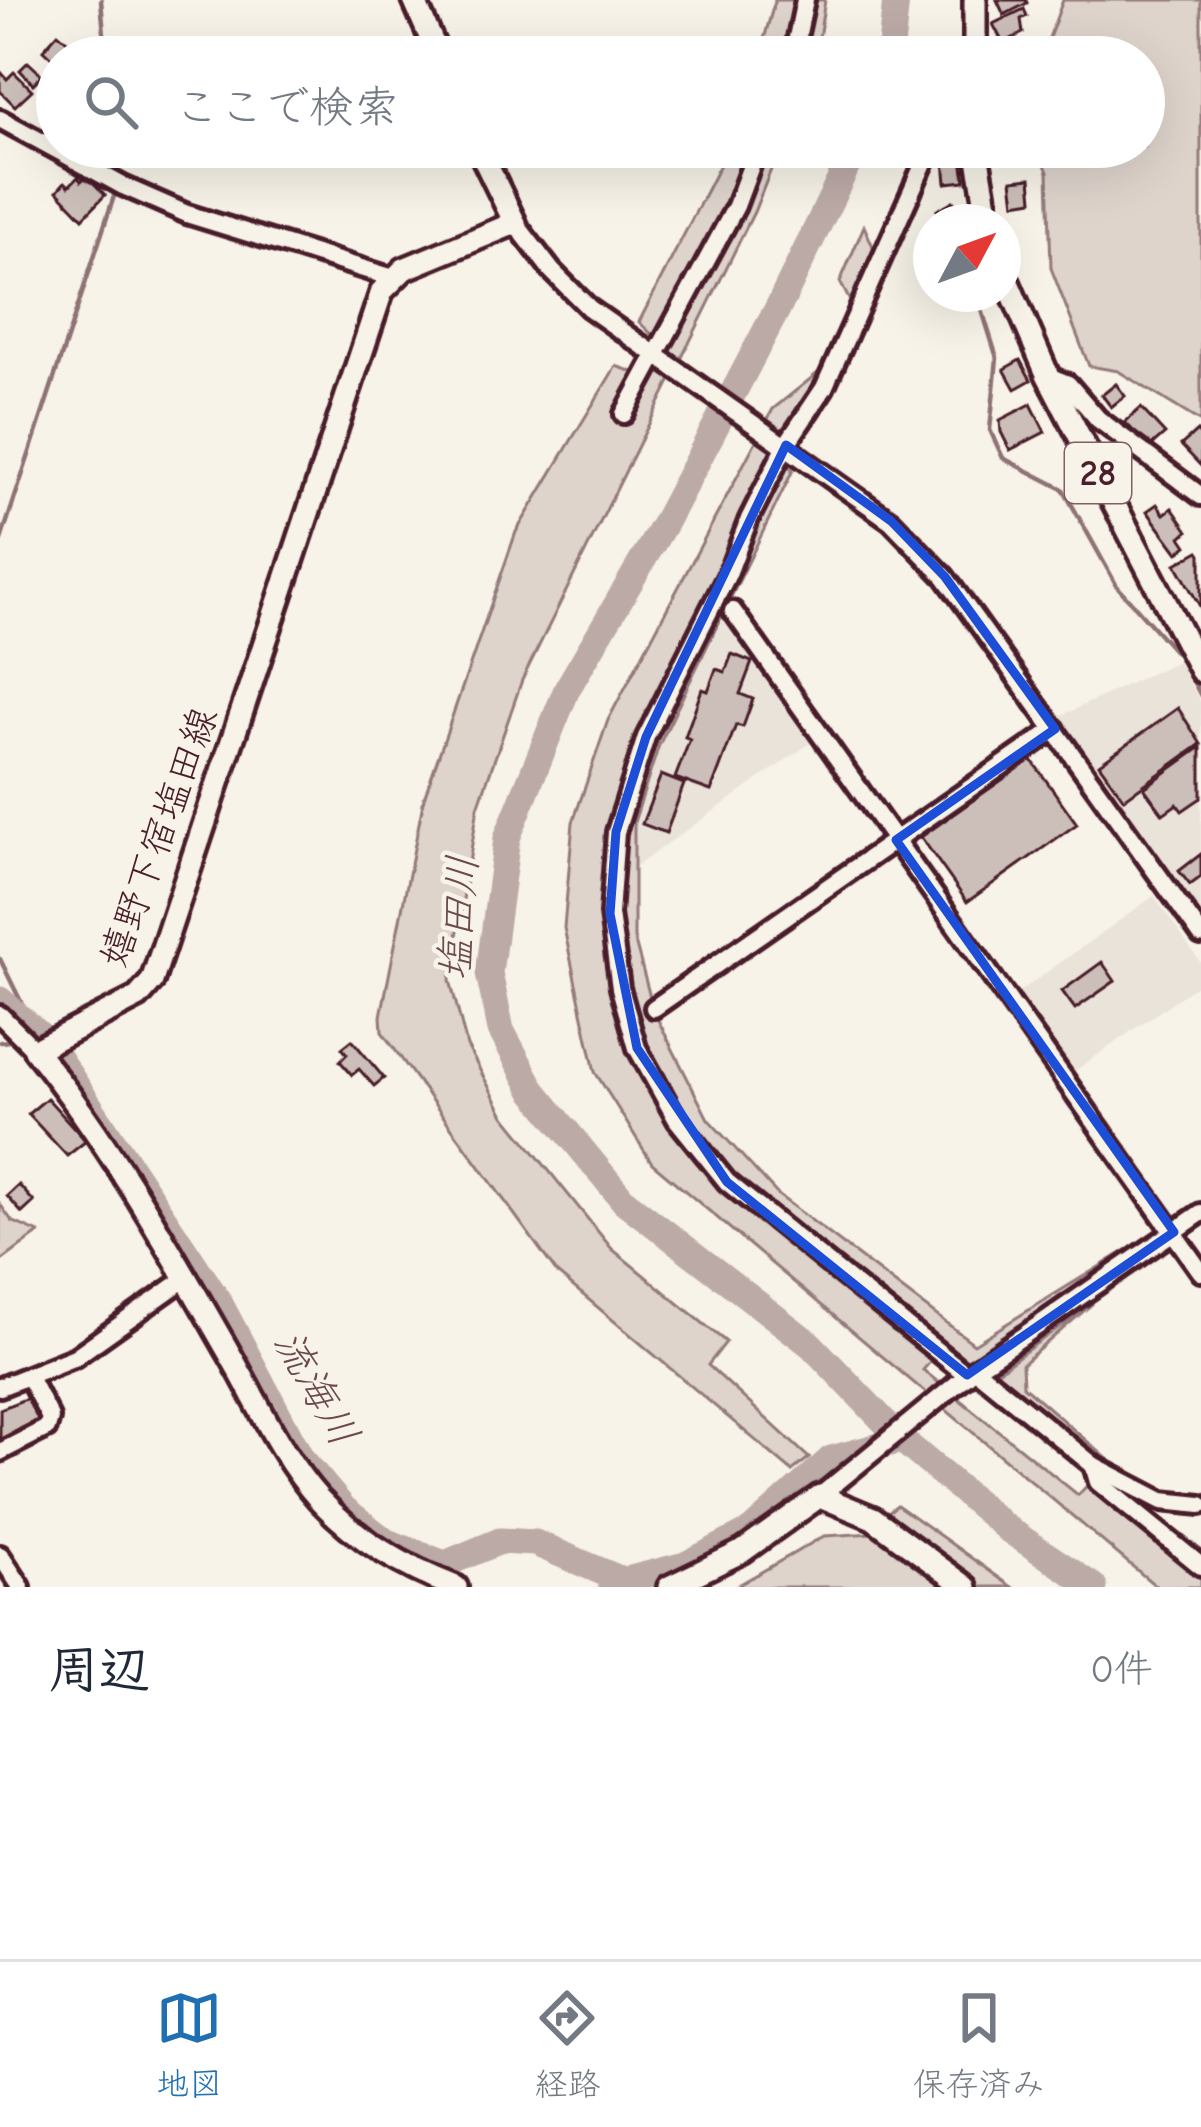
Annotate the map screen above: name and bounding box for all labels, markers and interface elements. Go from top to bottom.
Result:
search box [36,36,1165,168]
icon: search [78,69,144,135]
text: ここで検索 [174,81,399,133]
north arrow [913,204,1021,312]
road number: 28 [1065,443,1131,503]
street label: 嬉野下宿塩田線 [91,701,227,973]
water label: 塩田川 [430,853,488,983]
water label: 流海川 [263,1321,369,1455]
text: 周辺 [48,1641,150,1700]
text: 0件 [1090,1647,1153,1692]
tab: 地図 [156,1985,222,2105]
tab: 経路 [534,1985,600,2105]
tab: 保存済み [913,1985,1045,2105]

